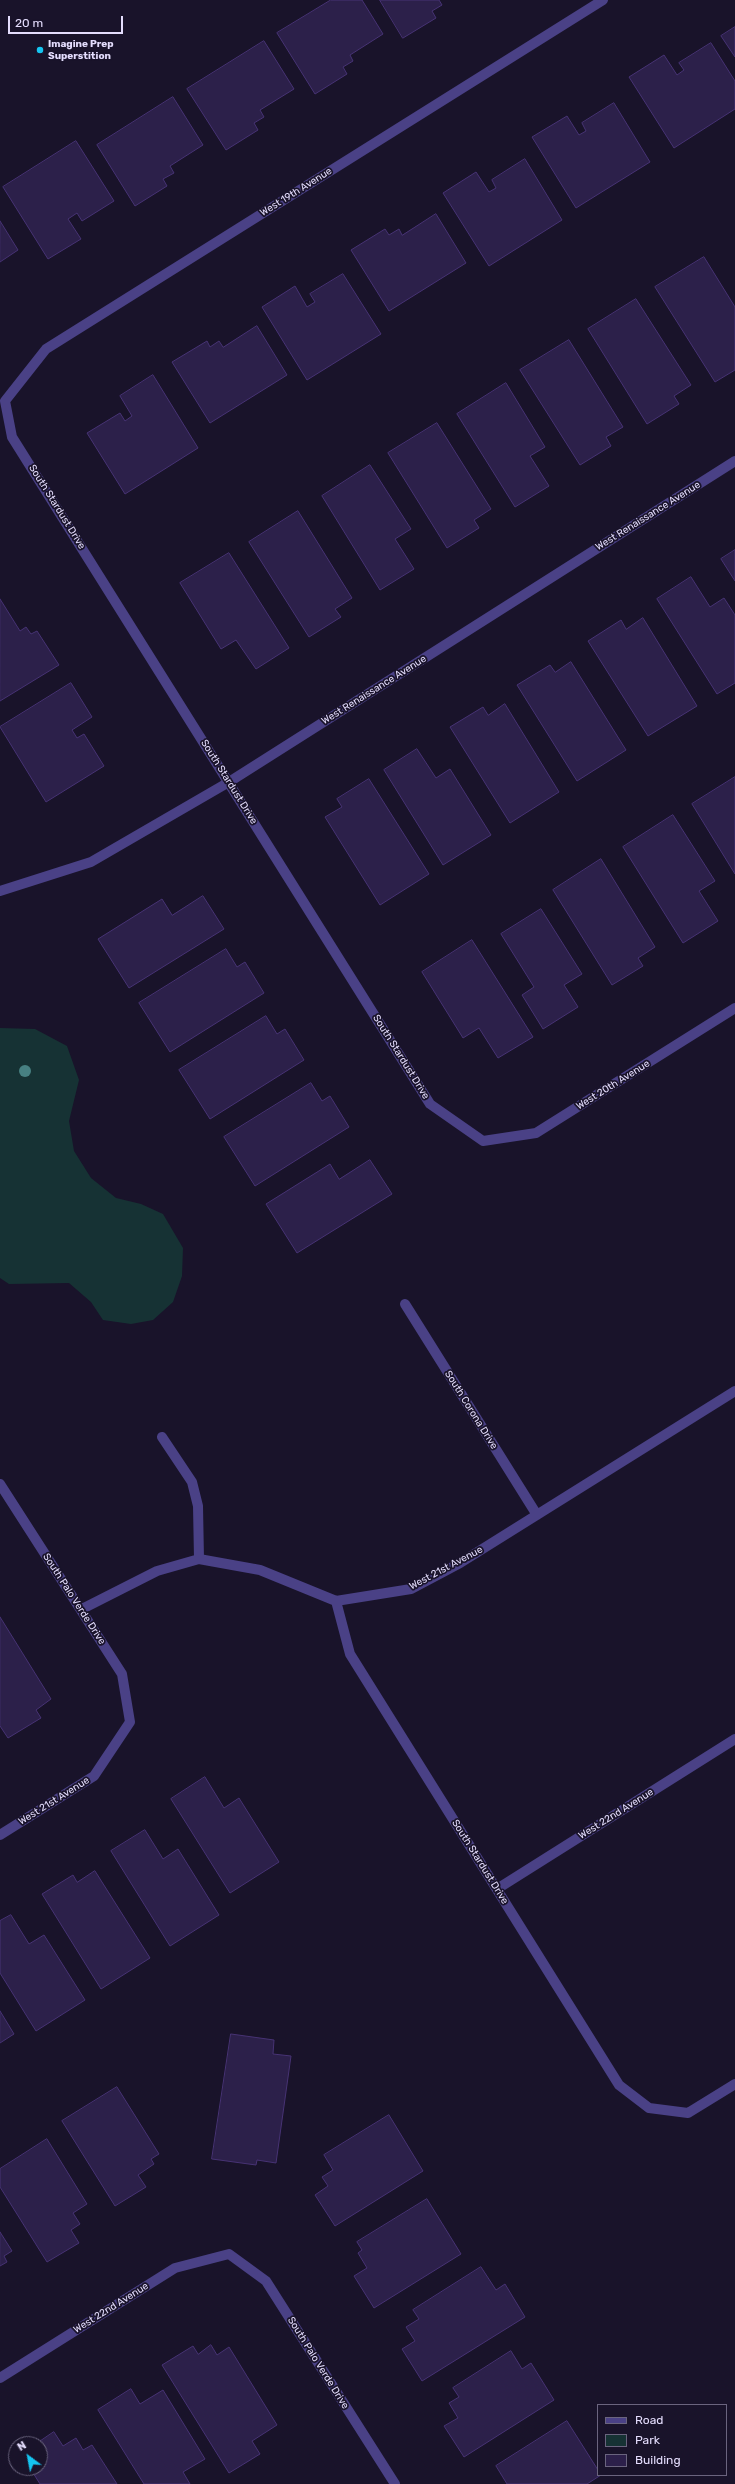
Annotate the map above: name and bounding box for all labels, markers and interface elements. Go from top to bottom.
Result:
scale bar [10,8,125,34]
text: 20 m [15,16,43,30]
place label: Imagine Prep Superstition [48,38,114,62]
marker: Imagine Prep Superstition [35,45,45,55]
street label: West 19th Avenue [258,165,334,219]
street label: South Stardust Drive [26,463,88,551]
street label: West Renaissance Avenue [593,479,703,553]
street label: West Renaissance Avenue [319,653,429,727]
street label: South Stardust Drive [198,738,260,826]
street label: South Stardust Drive [370,1013,432,1101]
street label: West 20th Avenue [574,1058,652,1112]
street label: South Corona Drive [442,1369,500,1451]
street label: West 21st Avenue [407,1544,485,1592]
street label: South Palo Verde Drive [40,1551,108,1647]
street label: West 21st Avenue [16,1774,92,1828]
street label: West 22nd Avenue [576,1786,656,1842]
street label: South Stardust Drive [449,1818,511,1906]
street label: West 22nd Avenue [71,2280,151,2336]
street label: South Palo Verde Drive [285,2315,351,2411]
legend [597,2404,727,2476]
text: Road [635,2413,663,2427]
text: Park [635,2433,660,2447]
north arrow [8,2436,48,2476]
text: N [15,2439,29,2454]
text: Building [635,2453,681,2467]

